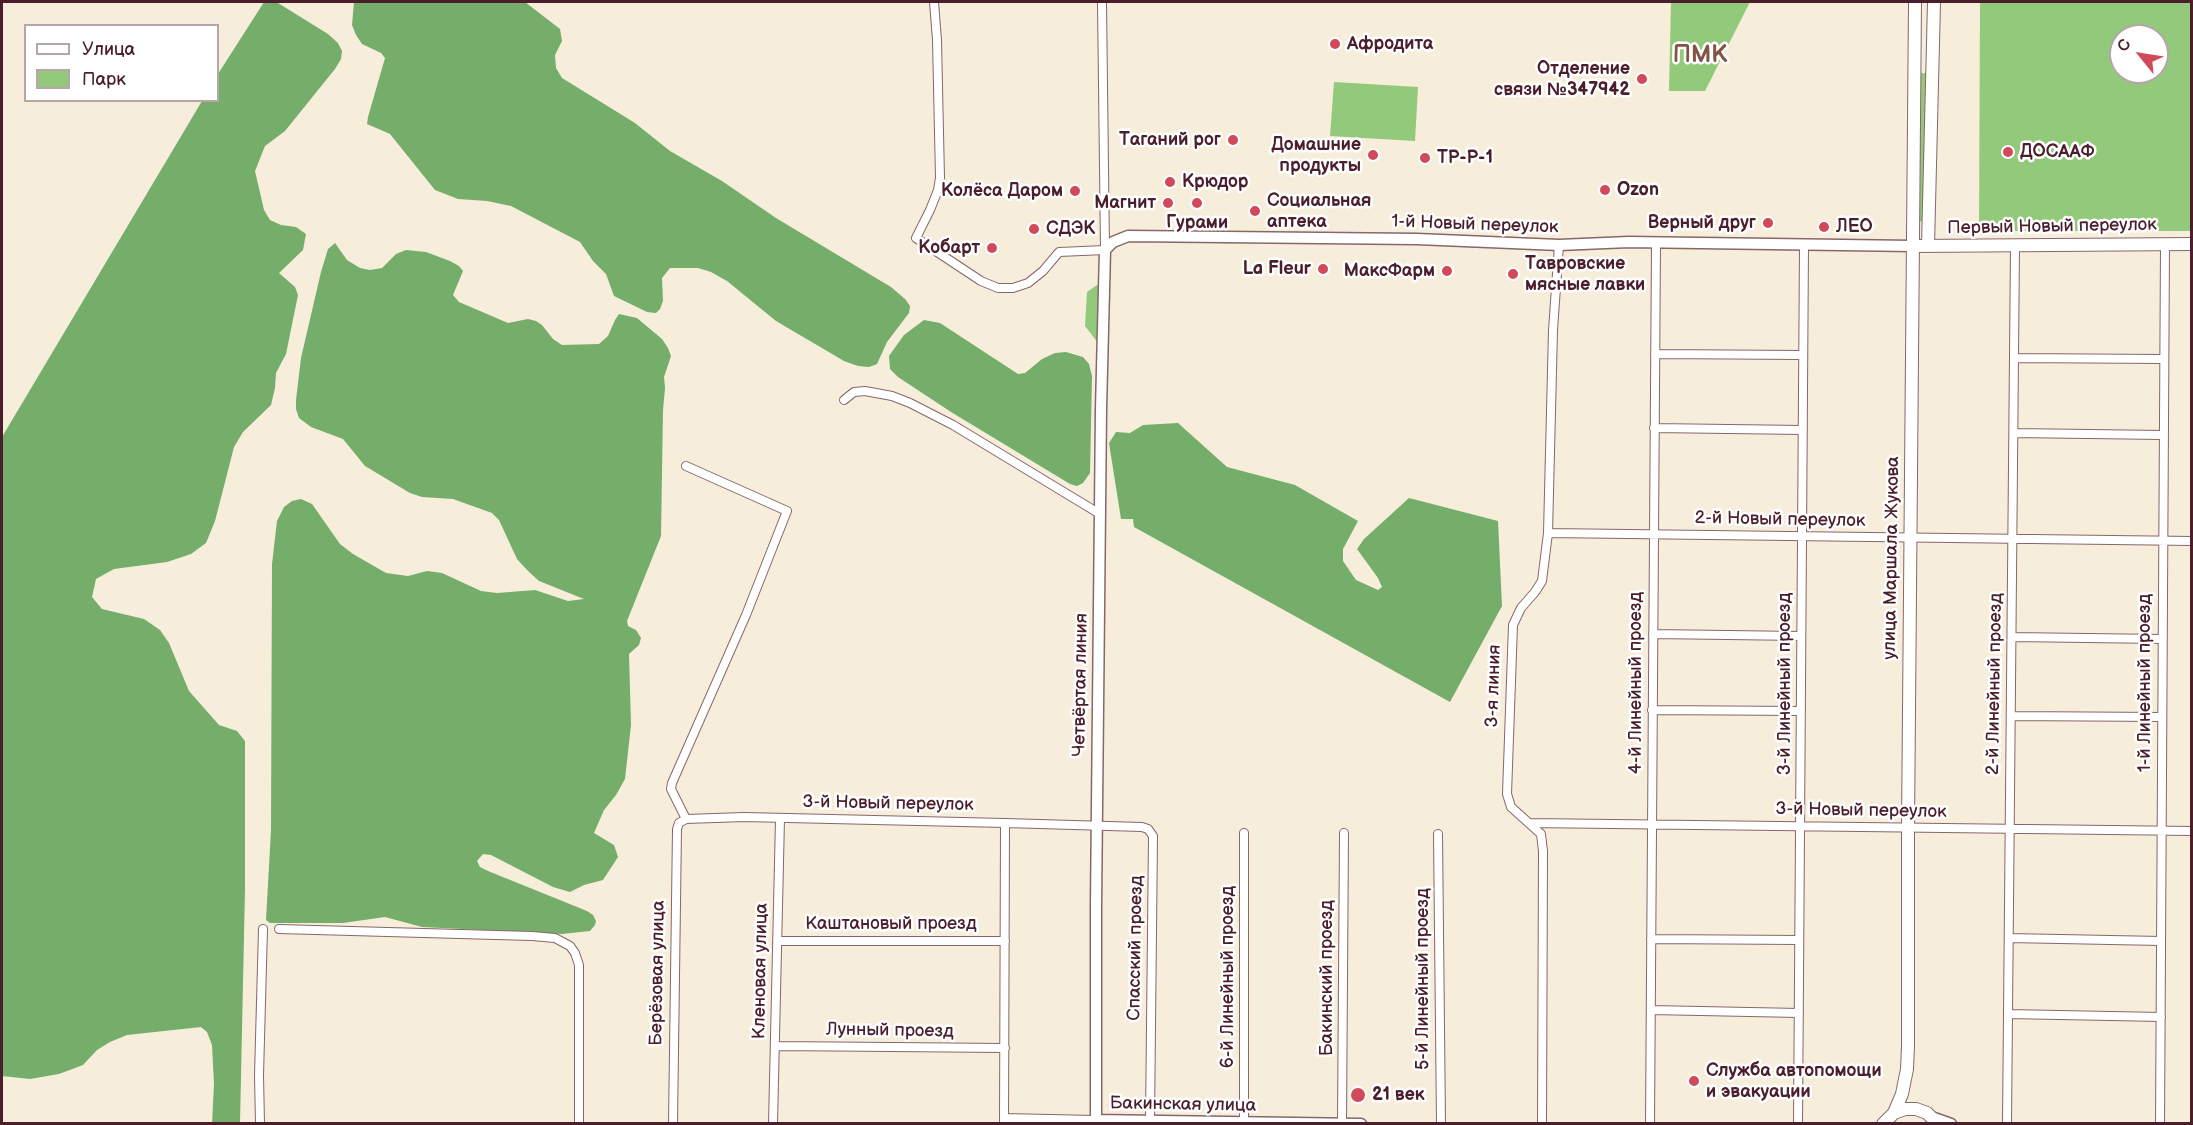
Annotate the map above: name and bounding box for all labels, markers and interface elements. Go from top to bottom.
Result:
legend [24,24,219,102]
north arrow [2109,24,2169,84]
place label: Афродита [1347,33,1433,55]
text: С [2114,36,2136,55]
marker: Афродита [1328,37,1342,51]
text: Улица [82,39,135,60]
district label: ПМК [1673,42,1727,70]
place label: Отделение связи №347942 [1494,58,1630,100]
text: Парк [82,69,126,90]
marker: Отделение связи №347942 [1635,72,1649,86]
place label: Таганий рог [1119,129,1221,151]
marker: Таганий рог [1226,133,1240,147]
place label: Домашние продукты [1271,134,1361,176]
place label: ДОСААФ [2020,141,2094,163]
marker: ДОСААФ [2001,145,2015,159]
place label: ТР-Р-1 [1437,147,1493,169]
marker: Домашние продукты [1366,148,1380,162]
marker: ТР-Р-1 [1418,151,1432,165]
place label: Крюдор [1182,171,1248,193]
marker: Крюдор [1163,175,1177,189]
place label: Ozon [1617,179,1659,201]
place label: Колёса Даром [941,180,1063,202]
marker: Ozon [1598,183,1612,197]
marker: Колёса Даром [1068,184,1082,198]
place label: Социальная аптека [1267,190,1371,232]
place label: Магнит [1094,192,1156,214]
marker: Магнит [1161,196,1175,210]
marker: Гурами [1190,196,1204,210]
marker: Социальная аптека [1248,204,1262,218]
street label: 1-й Новый переулок [1391,211,1559,239]
place label: Гурами [1166,212,1228,234]
place label: Верный друг [1648,212,1756,234]
street label: Первый Новый переулок [1947,214,2157,240]
marker: Верный друг [1761,216,1775,230]
place label: ЛЕО [1836,216,1873,238]
place label: СДЭК [1046,218,1095,240]
marker: ЛЕО [1817,220,1831,234]
marker: СДЭК [1027,222,1041,236]
place label: Кобарт [918,237,980,259]
marker: Кобарт [985,241,999,255]
place label: Тавровские мясные лавки [1525,253,1645,296]
place label: La Fleur [1243,258,1311,280]
place label: МаксФарм [1344,260,1435,282]
marker: La Fleur [1316,262,1330,276]
marker: МаксФарм [1440,264,1454,278]
marker: Тавровские мясные лавки [1506,267,1520,281]
street label: улица Маршала Жукова [1879,456,1905,660]
street label: 2-й Новый переулок [1694,508,1866,532]
street label: 4-й Линейный проезд [1625,592,1647,774]
street label: 3-й Линейный проезд [1774,593,1796,775]
street label: 2-й Линейный проезд [1983,593,2007,775]
street label: 1-й Линейный проезд [2134,594,2156,772]
street label: Четвёртая линия [1069,613,1093,757]
street label: 3-я линия [1482,644,1506,728]
street label: 3-й Новый переулок [802,792,974,816]
street label: 3-й Новый переулок [1775,799,1947,823]
street label: Спасский проезд [1124,875,1148,1021]
street label: 6-й Линейный проезд [1217,886,1239,1068]
street label: 5-й Линейный проезд [1412,888,1434,1070]
street label: Берёзовая улица [646,900,670,1046]
street label: Бакинский проезд [1316,900,1338,1056]
street label: Кленовая улица [749,903,773,1039]
street label: Каштановый проезд [805,913,977,935]
street label: Лунный проезд [826,1019,954,1043]
place label: Служба автопомощи и эвакуации [1706,1060,1882,1102]
marker: Служба автопомощи и эвакуации [1687,1074,1701,1088]
place label: 21 век [1372,1084,1424,1106]
marker: 21 век [1349,1086,1367,1104]
street label: Бакинская улица [1110,1093,1256,1117]

